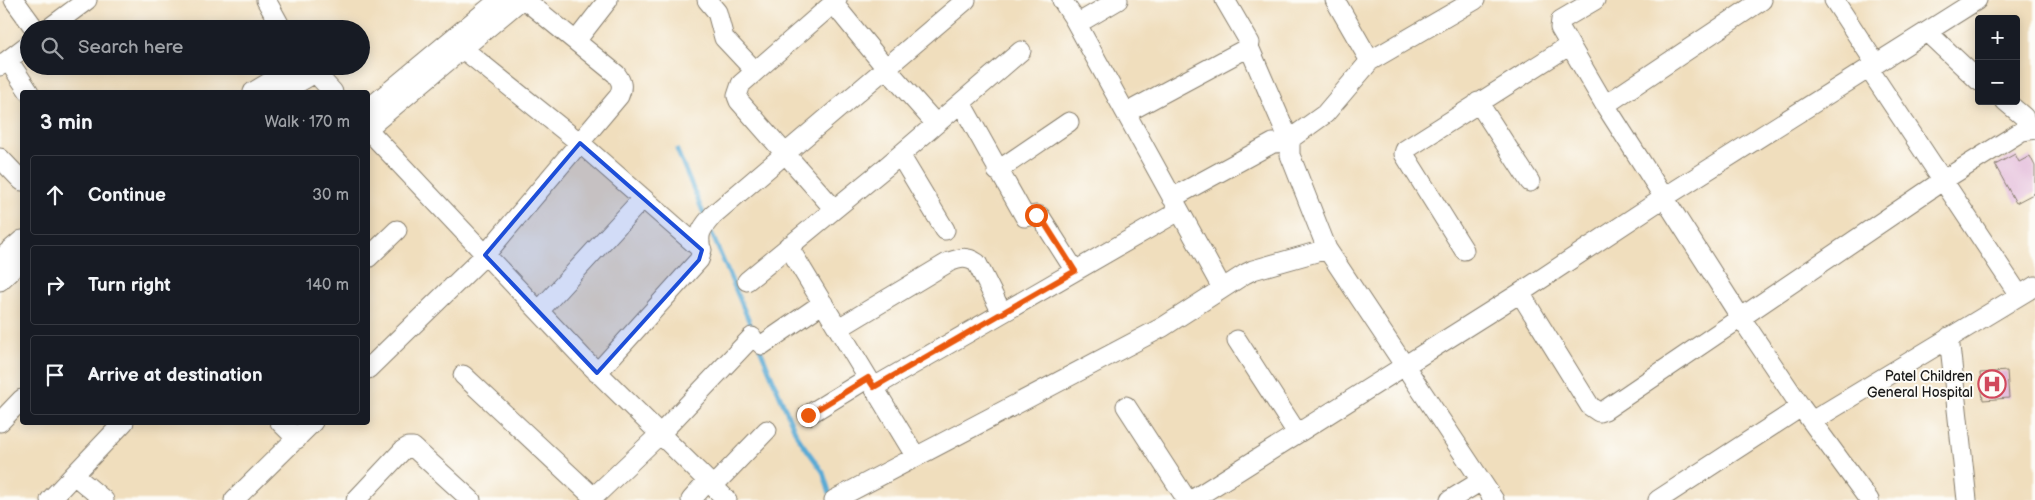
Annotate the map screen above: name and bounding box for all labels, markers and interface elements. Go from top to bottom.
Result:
map controls [1975,15,2020,105]
button: + [1975,15,2020,60]
search box [20,20,370,75]
icon: search [38,34,66,62]
text: Search here [78,36,183,59]
button: − [1975,60,2020,105]
text: 3 min [40,110,93,135]
text: Walk · 170 m [264,113,350,132]
icon: ahead [41,181,69,209]
text: Continue [88,184,166,207]
text: 30 m [312,186,349,205]
route start [1025,204,1048,227]
icon: right [41,271,69,299]
text: Turn right [88,274,171,297]
text: 140 m [306,276,349,295]
icon: arrive [41,361,69,389]
text: Arrive at destination [88,364,263,387]
place label: Patel Children General Hospital [1867,368,1973,401]
hospital icon: Patel Children General Hospital [1977,369,2007,399]
route end [797,404,820,427]

